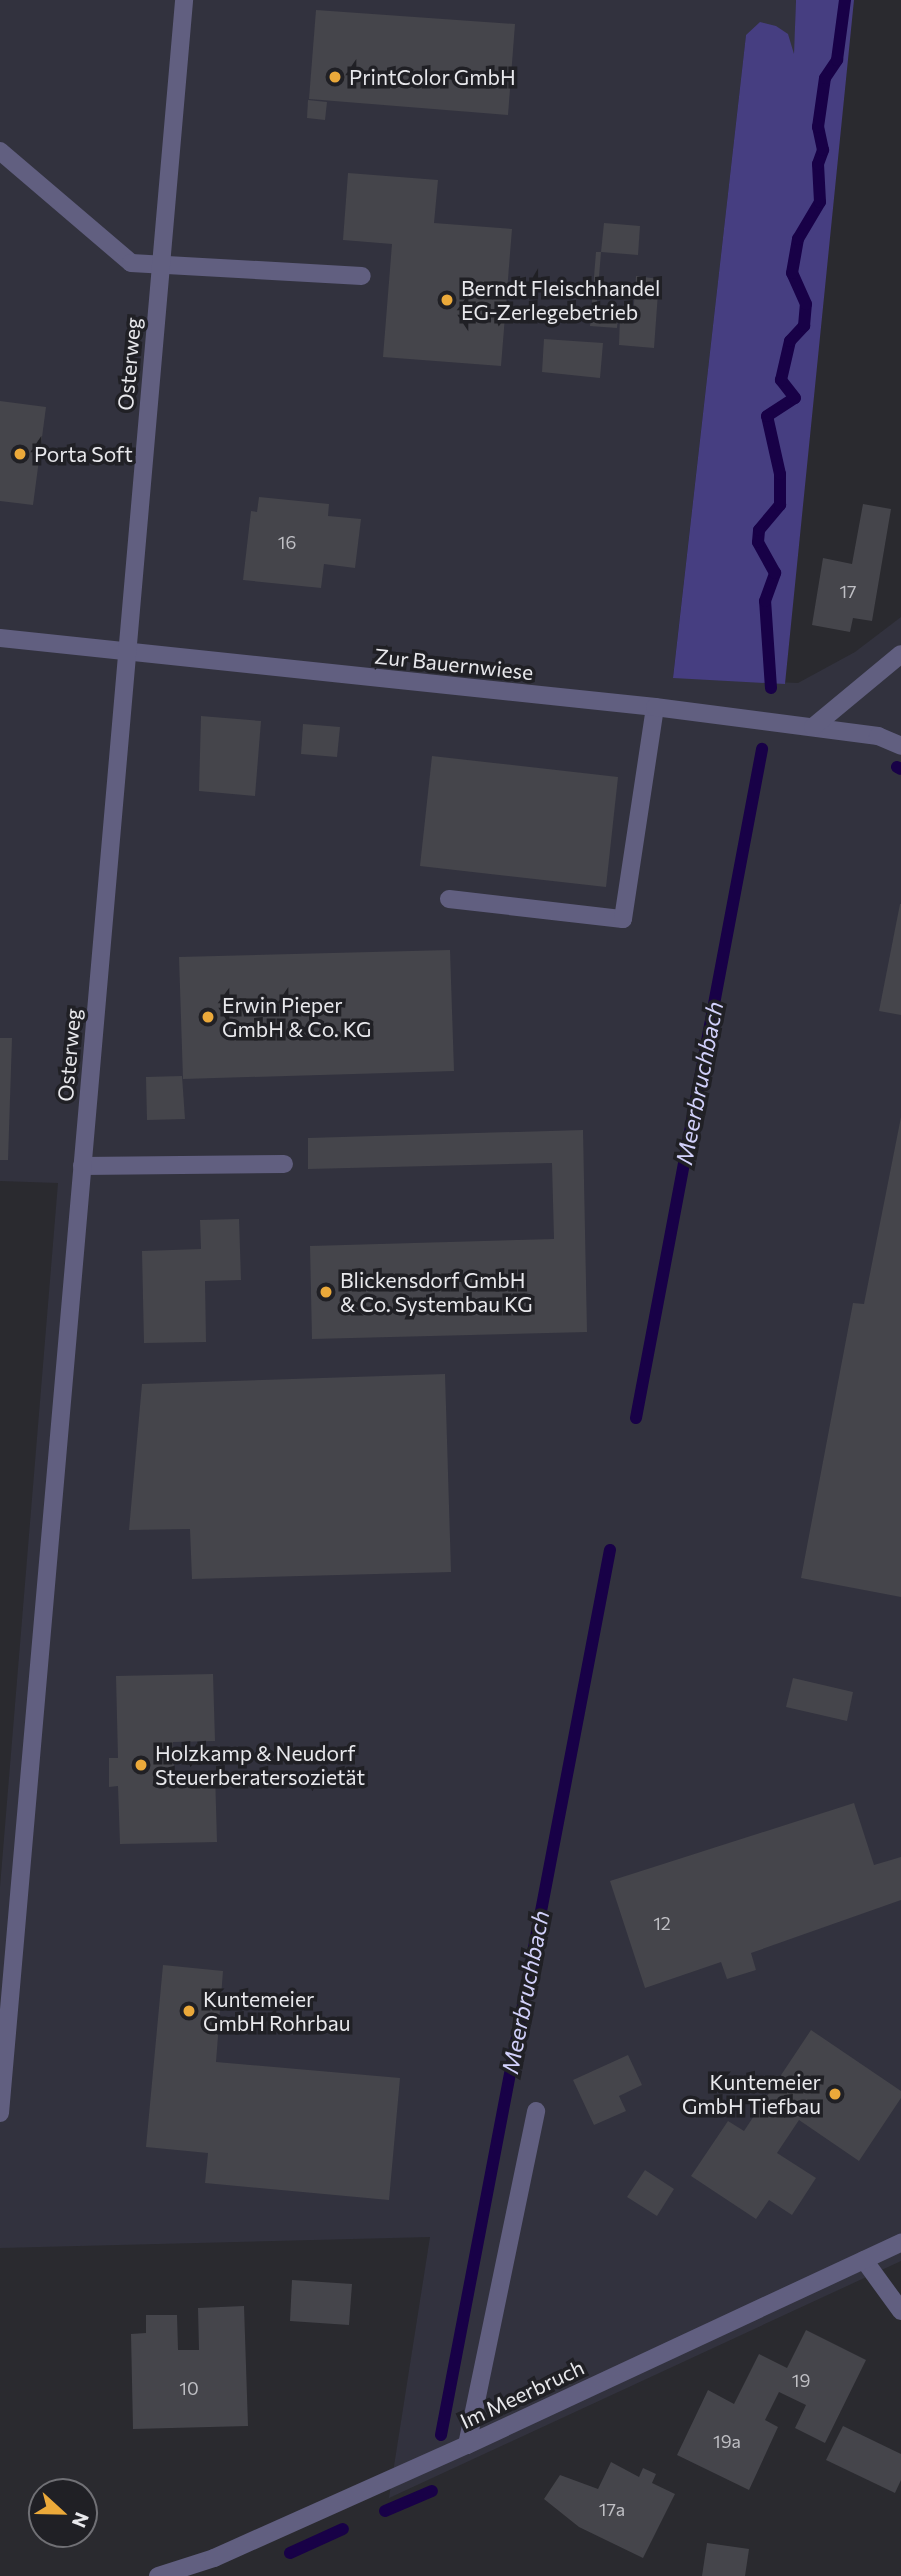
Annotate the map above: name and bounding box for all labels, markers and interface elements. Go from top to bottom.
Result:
place label: PrintColor GmbH [349,64,516,90]
marker: PrintColor GmbH [327,69,343,85]
place label: Berndt Fleischhandel EG-Zerlegebetrieb [461,275,660,325]
marker: Berndt Fleischhandel EG-Zerlegebetrieb [439,292,455,308]
street label: Osterweg [112,316,146,412]
place label: Porta Soft [34,441,133,467]
marker: Porta Soft [12,446,28,462]
house number: 16 [278,531,296,553]
house number: 17 [839,580,857,602]
street label: Zur Bauernwiese [373,643,535,685]
place label: Erwin Pieper GmbH & Co. KG [222,992,371,1042]
water label: Meerbruchbach [670,999,728,1167]
street label: Osterweg [52,1007,86,1103]
marker: Erwin Pieper GmbH & Co. KG [200,1009,216,1025]
place label: Blickensdorf GmbH & Co. Systembau KG [340,1267,533,1317]
marker: Blickensdorf GmbH & Co. Systembau KG [318,1284,334,1300]
place label: Holzkamp & Neudorf Steuerberatersozietät [155,1740,365,1790]
marker: Holzkamp & Neudorf Steuerberatersozietät [133,1757,149,1773]
water label: Meerbruchbach [496,1908,554,2076]
house number: 12 [653,1912,671,1934]
place label: Kuntemeier GmbH Rohrbau [203,1986,350,2036]
marker: Kuntemeier GmbH Rohrbau [181,2003,197,2019]
place label: Kuntemeier GmbH Tiefbau [682,2069,821,2119]
marker: Kuntemeier GmbH Tiefbau [827,2086,843,2102]
street label: Im Meerbruch [456,2354,588,2434]
house number: 19 [792,2369,810,2391]
house number: 10 [179,2377,199,2399]
house number: 19a [713,2430,741,2452]
north arrow [28,2478,98,2548]
house number: 17a [599,2498,625,2520]
text: N [68,2509,94,2531]

